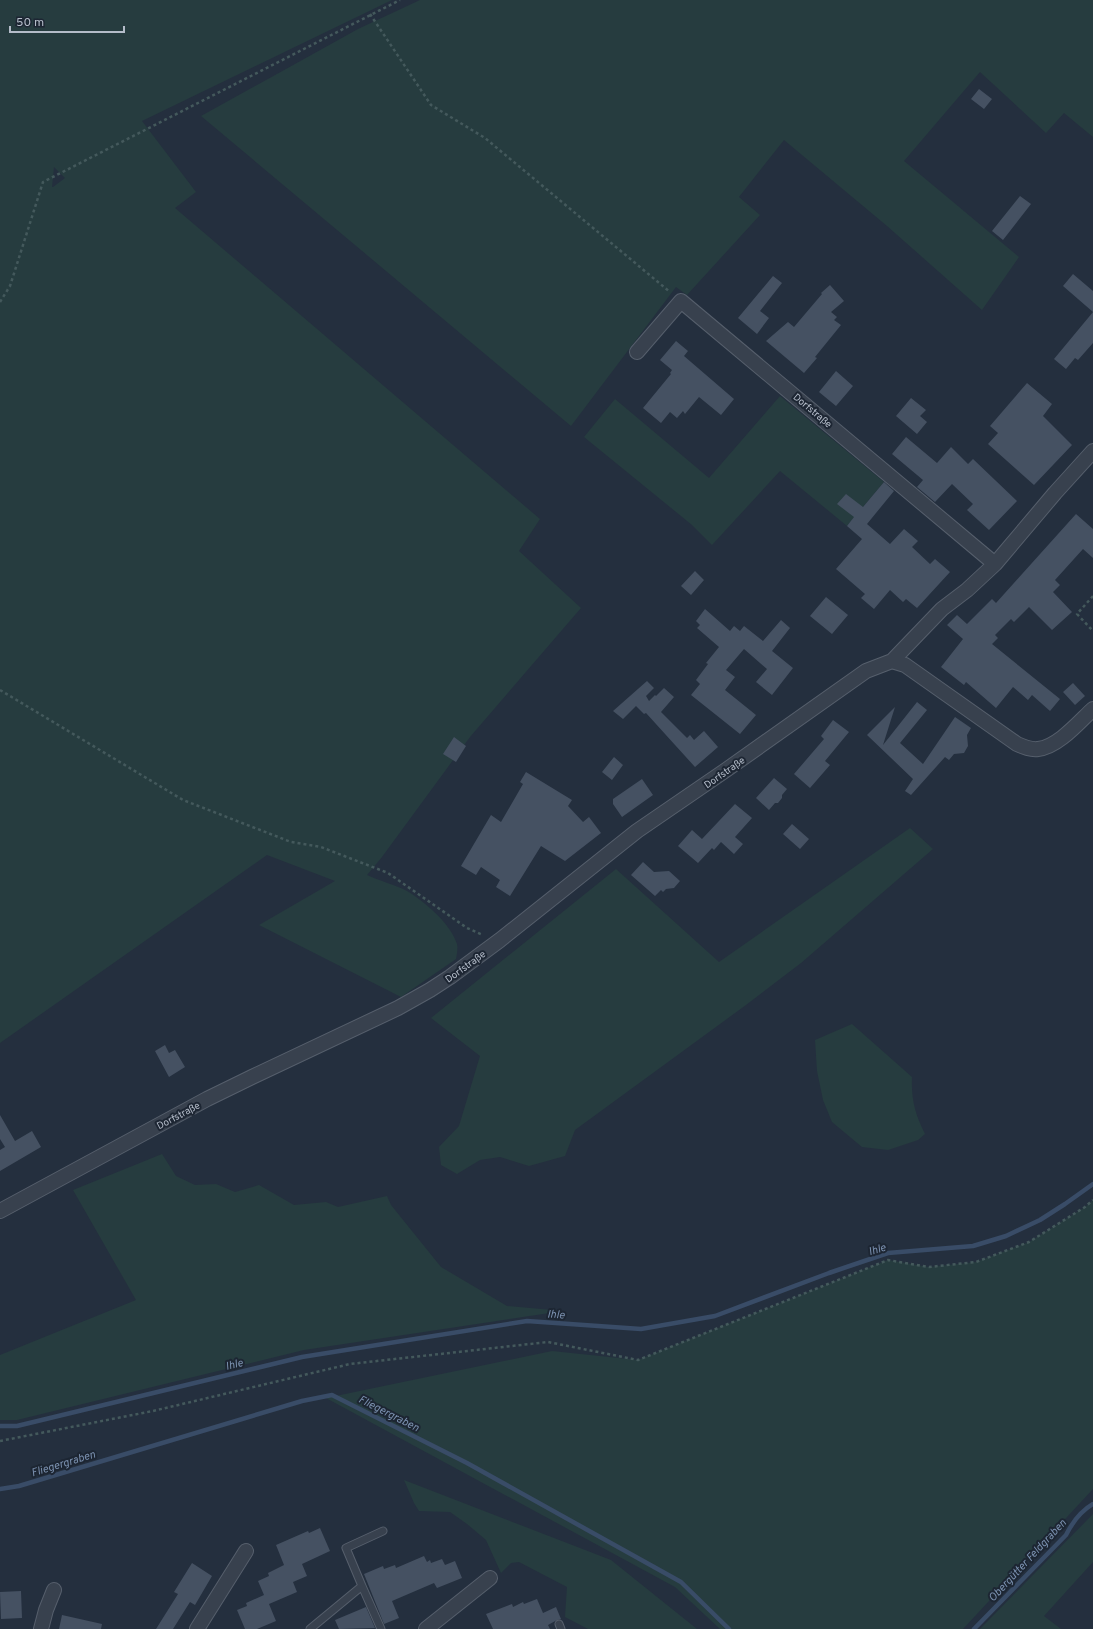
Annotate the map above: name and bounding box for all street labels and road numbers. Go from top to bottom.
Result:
street label: Dorfstraße [790,391,834,431]
street label: Dorfstraße [702,754,748,792]
street label: Dorfstraße [443,948,489,986]
street label: Dorfstraße [155,1100,203,1133]

